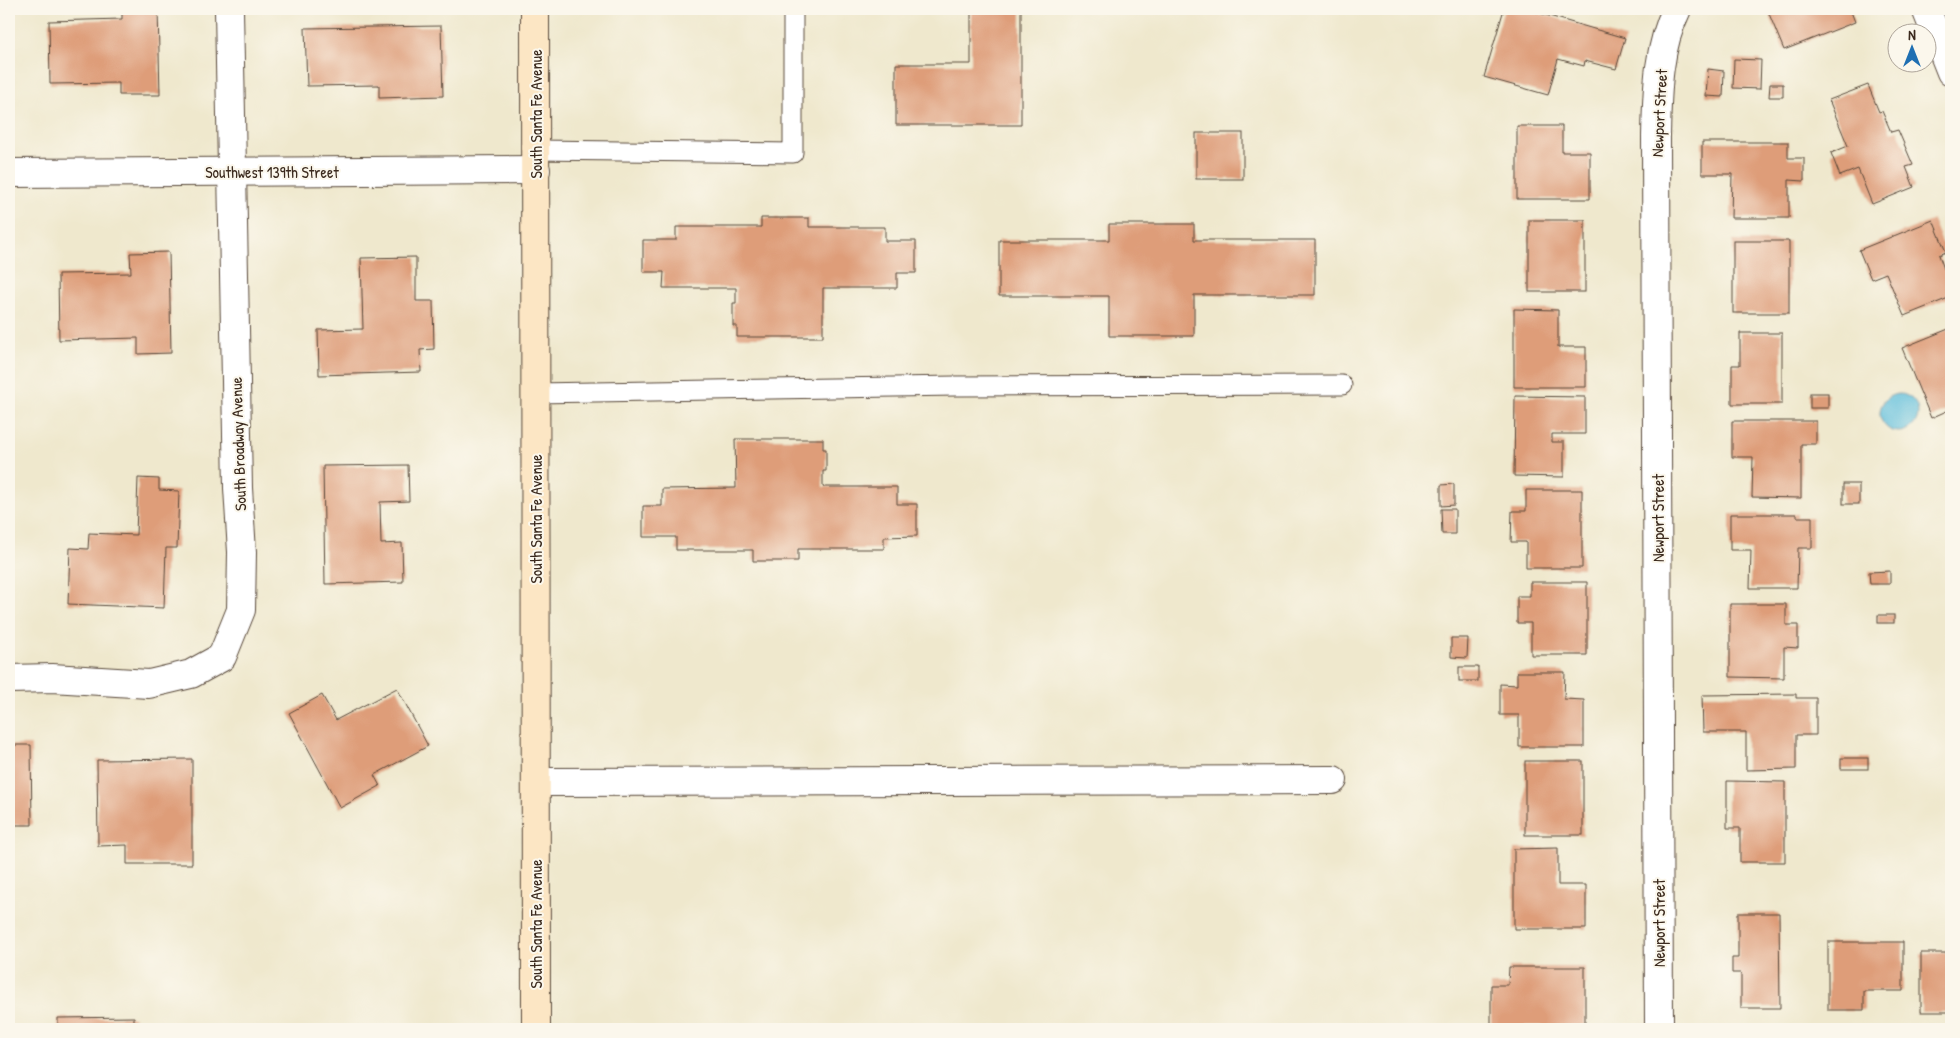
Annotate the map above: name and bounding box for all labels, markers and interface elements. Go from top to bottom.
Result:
north arrow [1888,22,1938,72]
text: N [1908,25,1916,44]
street label: South Santa Fe Avenue [525,49,547,179]
street label: Newport Street [1646,68,1672,158]
street label: Southwest 139th Street [205,161,339,183]
street label: South Broadway Avenue [225,376,251,511]
street label: South Santa Fe Avenue [525,454,547,584]
street label: Newport Street [1647,473,1669,562]
street label: South Santa Fe Avenue [525,859,547,989]
street label: Newport Street [1648,878,1670,967]

